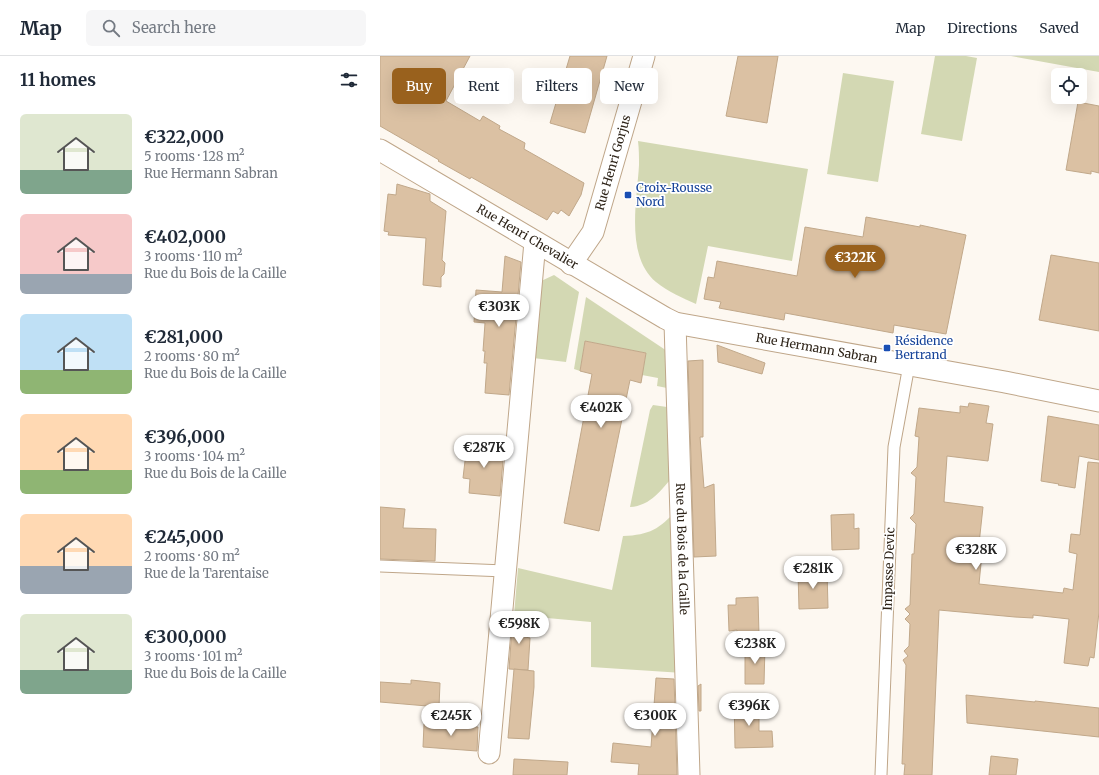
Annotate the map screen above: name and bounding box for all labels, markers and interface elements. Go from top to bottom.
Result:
search box [86,10,366,46]
text: Map [20,16,62,40]
icon: search [100,17,122,39]
text: Search here [132,18,216,37]
text: Map [895,19,925,37]
text: Directions [947,19,1017,37]
text: Saved [1039,19,1079,37]
chip: Buy [392,68,446,104]
chip: Rent [454,68,514,104]
chip: Filters [522,68,592,104]
chip: New [600,68,658,104]
map controls [1051,68,1087,104]
button: locate [1051,68,1087,104]
text: 11 homes [20,69,96,91]
icon: filters [338,69,360,91]
street label: Rue Henri Gorjus [592,113,634,212]
text: €322,000 [144,126,224,148]
icon: home [52,130,100,178]
text: 5 rooms · 128 m² [144,148,245,165]
text: Rue Hermann Sabran [144,165,278,182]
place label: Croix-Rousse Nord [636,180,712,209]
marker: Croix-Rousse Nord [623,190,633,200]
street label: Rue Henri Chevalier [474,201,582,272]
text: €402,000 [144,226,226,248]
icon: home [52,230,100,278]
pin: €322K [827,245,883,279]
text: 3 rooms · 110 m² [144,248,243,265]
text: €322K [834,249,876,266]
text: Rue du Bois de la Caille [144,265,287,282]
pin: €303K [471,294,527,328]
text: €303K [478,298,520,315]
text: €281,000 [144,326,223,348]
icon: home [52,330,100,378]
street label: Rue Hermann Sabran [755,330,879,366]
place label: Résidence Bertrand [895,333,953,362]
marker: Résidence Bertrand [882,343,892,353]
text: 2 rooms · 80 m² [144,348,240,365]
text: Rue du Bois de la Caille [144,365,287,382]
pin: €402K [573,395,629,429]
text: €402K [579,399,623,416]
text: €396,000 [144,426,225,448]
icon: home [52,430,100,478]
pin: €287K [456,435,512,469]
text: €287K [463,439,505,456]
text: 3 rooms · 104 m² [144,448,245,465]
text: Rue du Bois de la Caille [144,465,287,482]
street label: Rue du Bois de la Caille [673,483,692,615]
text: €245,000 [144,526,224,548]
street label: Impasse Devic [880,527,897,611]
icon: home [52,530,100,578]
pin: €328K [948,537,1004,571]
text: €328K [955,541,997,558]
text: 2 rooms · 80 m² [144,548,240,565]
pin: €281K [785,556,841,590]
text: €281K [793,560,833,577]
text: Rue de la Tarentaise [144,565,269,582]
pin: €598K [491,611,547,645]
text: €598K [498,615,540,632]
text: €300,000 [144,626,226,648]
icon: home [52,630,100,678]
pin: €238K [727,631,783,665]
text: €238K [734,635,776,652]
text: 3 rooms · 101 m² [144,648,242,665]
text: Rue du Bois de la Caille [144,665,287,682]
pin: €396K [721,693,777,727]
text: €396K [728,697,770,714]
pin: €245K [423,703,479,737]
pin: €300K [627,703,683,737]
text: €245K [430,707,472,724]
text: €300K [633,707,677,724]

